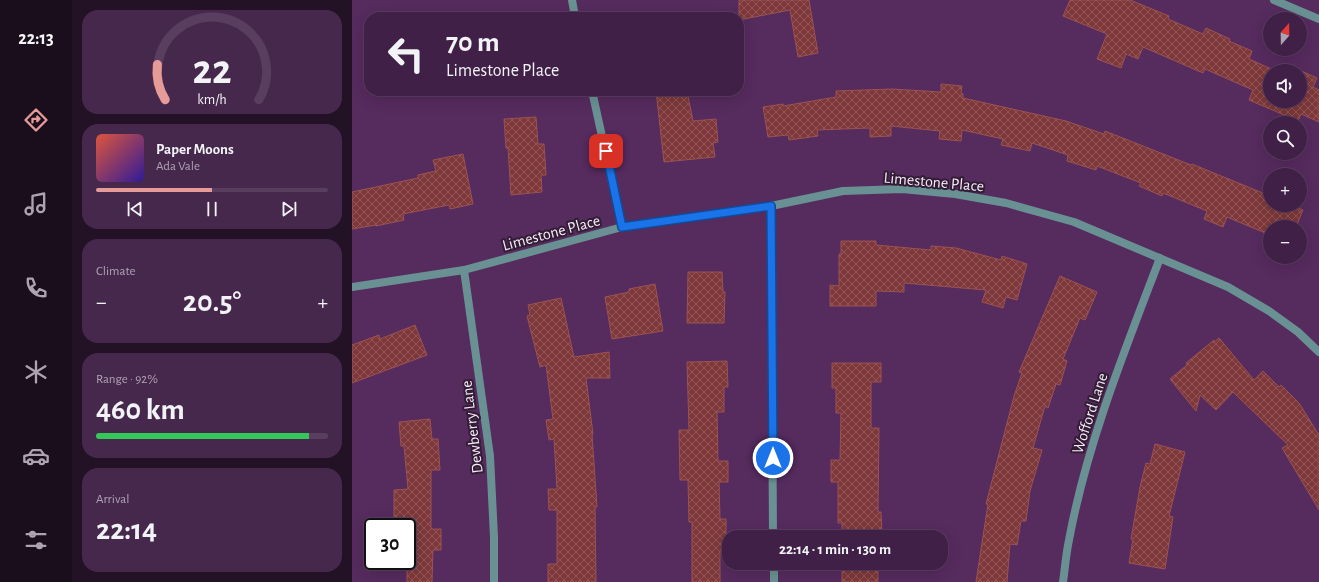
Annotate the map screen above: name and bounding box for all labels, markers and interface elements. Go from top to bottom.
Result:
north arrow [1263,12,1307,56]
map controls [1263,12,1307,264]
icon: left [380,28,432,80]
text: 70 m [446,29,500,57]
text: 22:13 [18,30,54,48]
text: 22 [192,50,232,91]
text: Limestone Place [446,62,559,80]
button: sound [1263,64,1307,108]
text: km/h [197,93,227,107]
icon: directions [22,106,50,134]
button: search [1263,116,1307,160]
pin [589,134,623,168]
icon: arrive [595,140,617,162]
text: Paper Moons [156,142,234,157]
text: Ada Vale [156,160,200,173]
button: + [1263,168,1307,212]
street label: Limestone Place [883,170,985,194]
icon: music [22,190,50,218]
icon: previous [124,198,146,220]
icon: pause [201,198,223,220]
icon: next [278,198,300,220]
street label: Limestone Place [501,212,602,254]
button: − [1263,220,1307,264]
text: Climate [96,265,135,278]
icon: phone [22,274,50,302]
text: 20.5° [183,287,241,317]
text: − [96,291,107,313]
text: + [317,291,328,313]
icon: climate [22,358,50,386]
street label: Wofford Lane [1069,371,1111,456]
text: Range · 92% [96,373,158,386]
street label: Dewberry Lane [458,379,487,474]
text: 460 km [96,395,185,425]
position arrow [752,437,794,479]
icon: car [22,442,50,470]
text: Arrival [96,493,129,506]
text: 22:14 [96,515,157,545]
speed limit sign: 30 [364,518,416,570]
icon: filters [22,526,50,554]
text: 22:14 · 1 min · 130 m [779,542,891,557]

